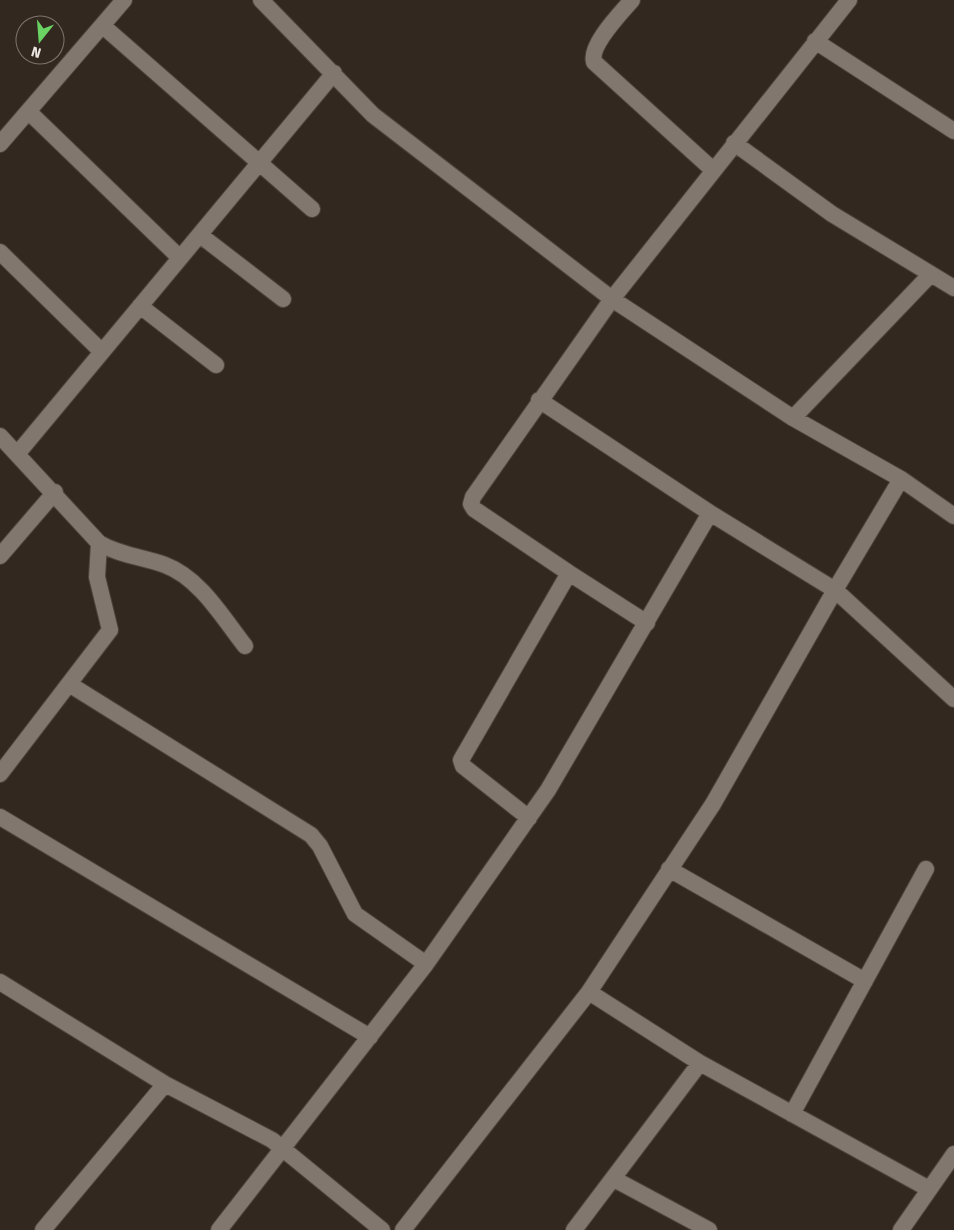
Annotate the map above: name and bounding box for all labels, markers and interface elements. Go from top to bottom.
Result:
north arrow [15,15,65,65]
text: N [29,42,43,61]

